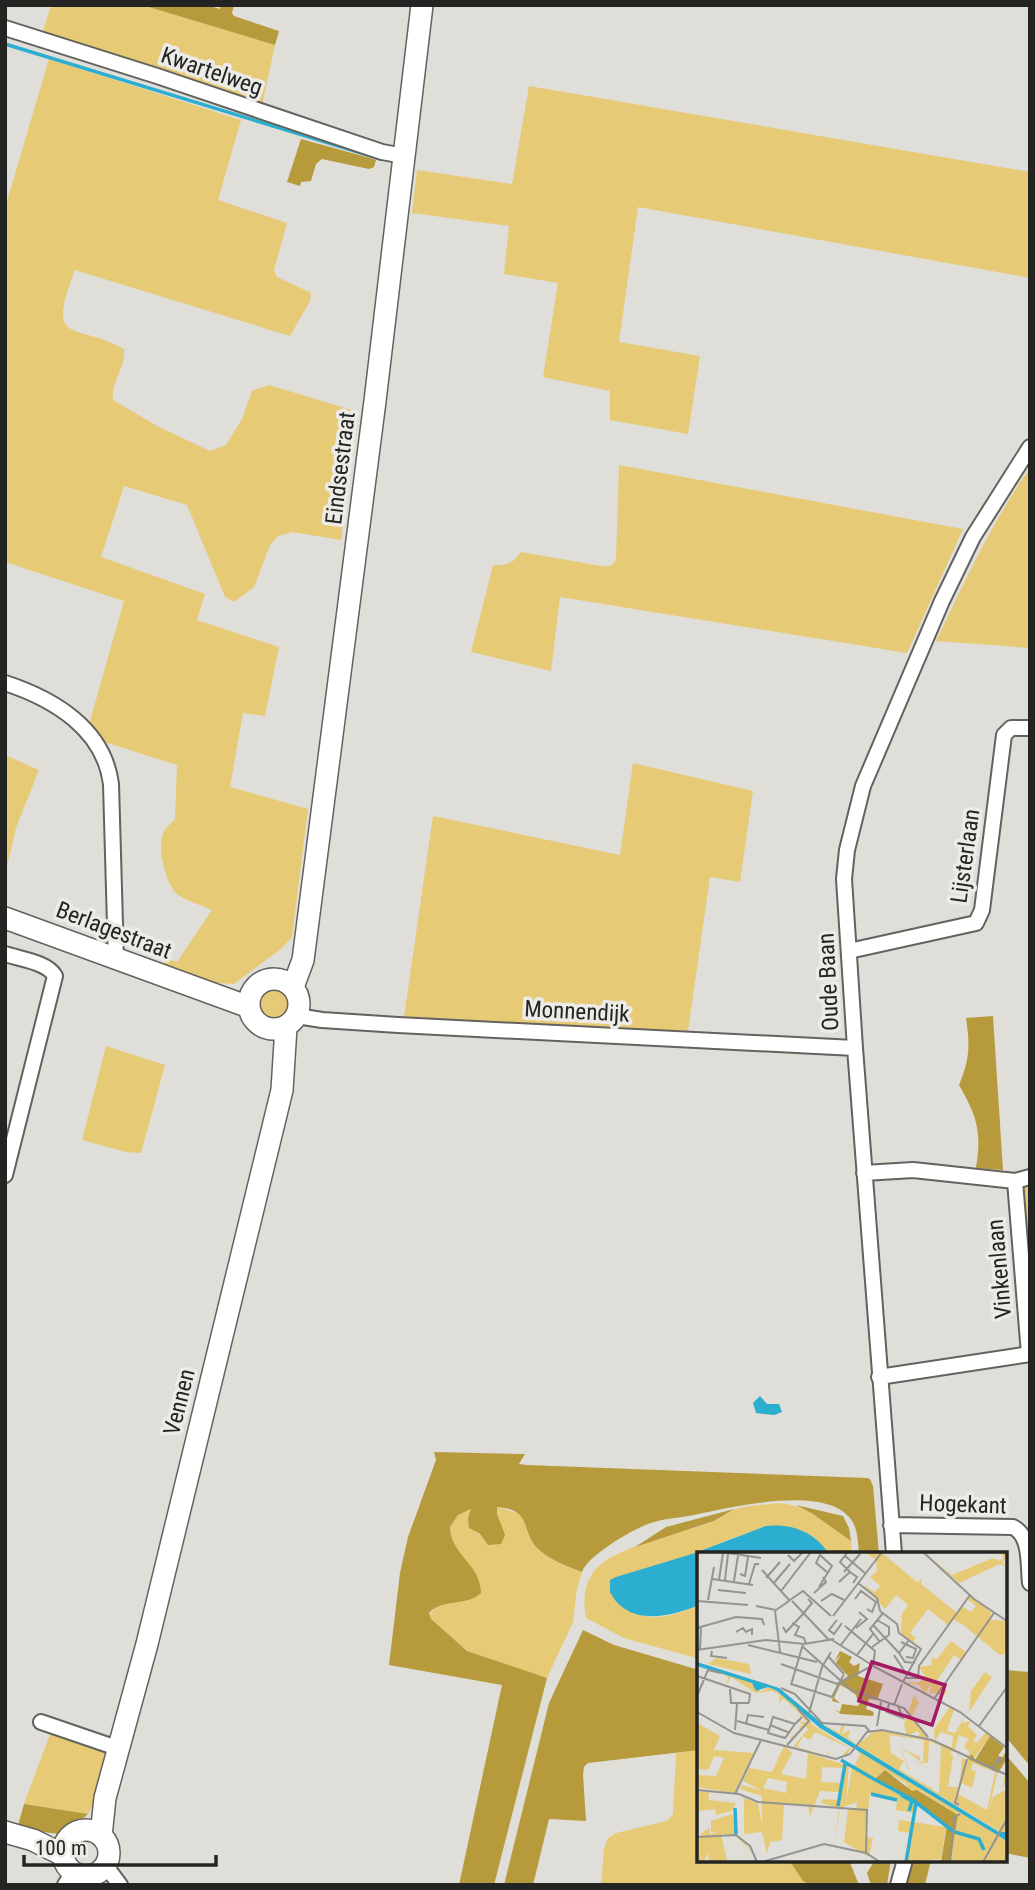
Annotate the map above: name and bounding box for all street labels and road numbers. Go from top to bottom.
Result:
street label: Kwartelweg [158,42,266,101]
street label: Eindsestraat [320,410,361,526]
street label: Lijsterlaan [946,807,985,905]
street label: Berlagestraat [52,896,175,965]
street label: Oude Baan [812,932,845,1032]
street label: Monnendijk [524,995,631,1028]
street label: Vinkenlaan [982,1218,1017,1320]
street label: Vennen [158,1366,201,1438]
street label: Hogekant [919,1489,1007,1520]

